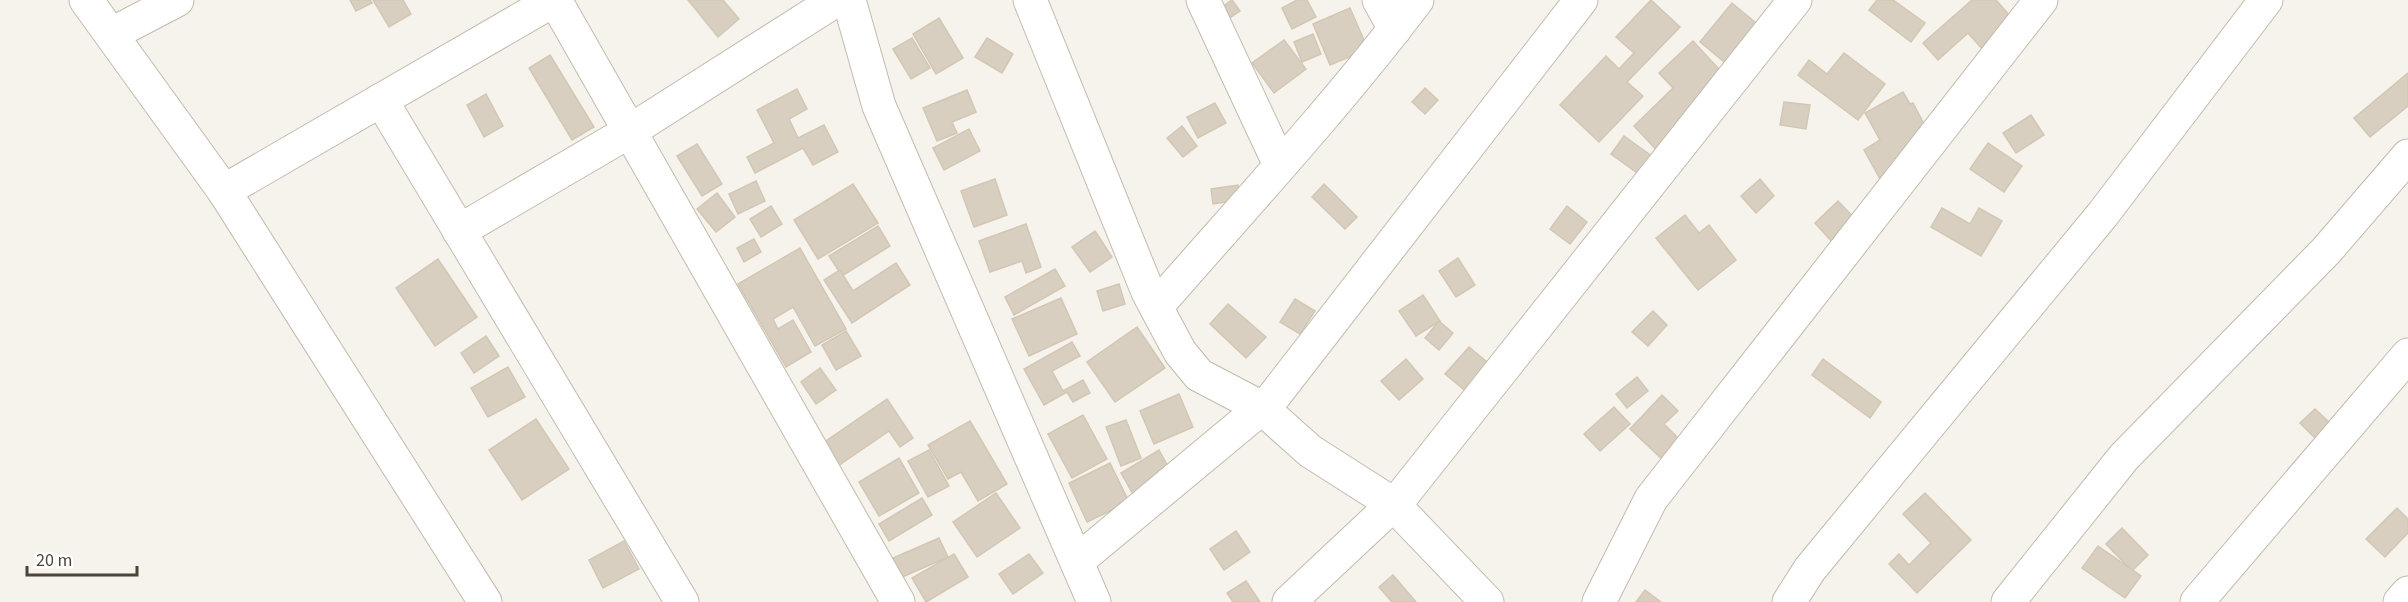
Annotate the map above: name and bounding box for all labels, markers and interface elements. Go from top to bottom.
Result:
scale bar [27,539,136,577]
text: 20 m [36,548,72,573]

